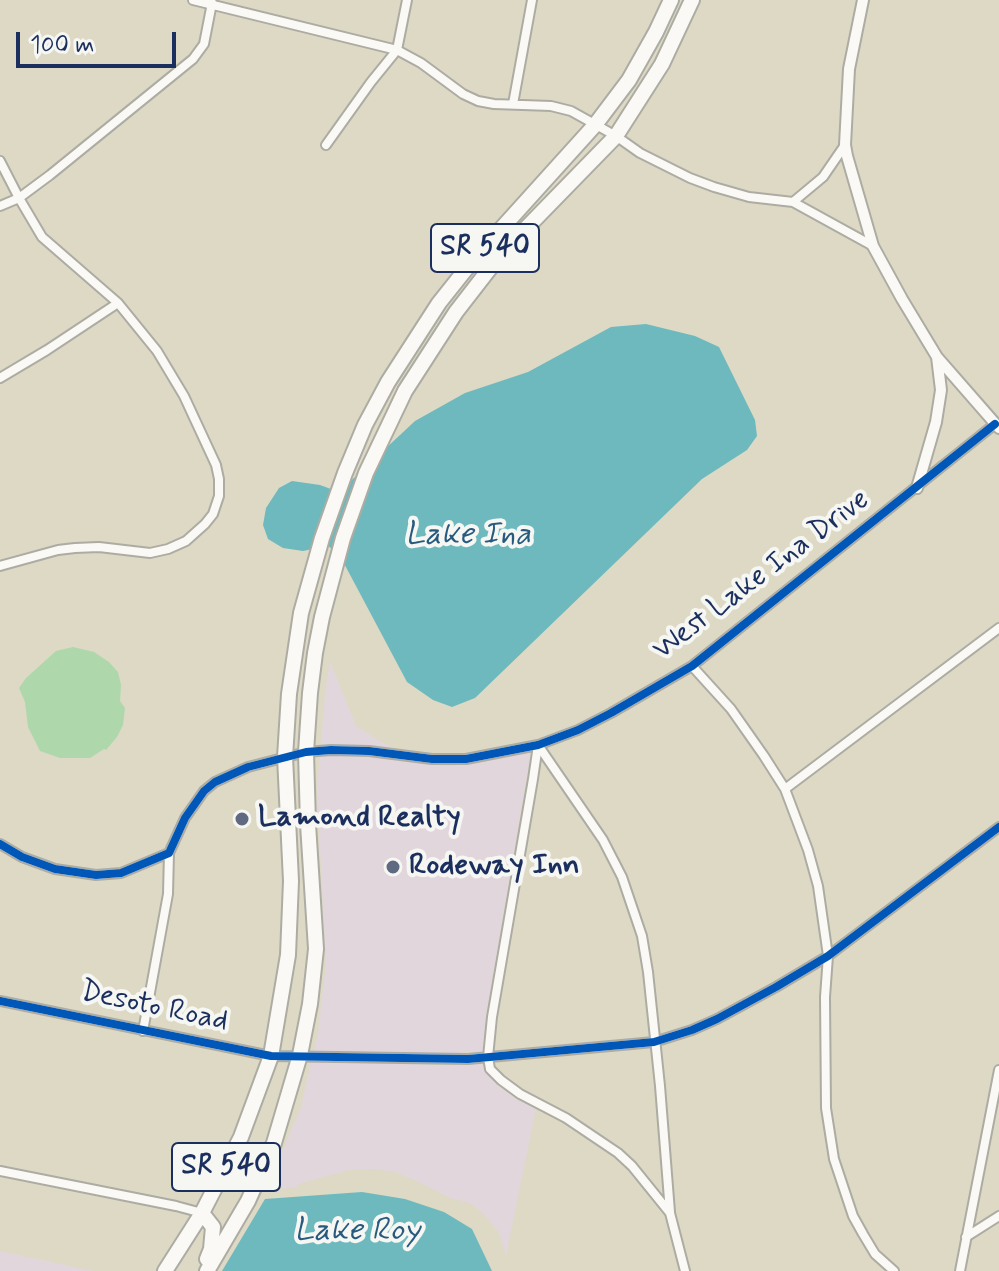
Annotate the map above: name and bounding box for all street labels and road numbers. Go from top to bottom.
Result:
road number: SR 540 [431,224,539,272]
street label: West Lake Ina Drive [647,483,877,669]
street label: Desoto Road [77,975,231,1041]
road number: SR 540 [172,1143,280,1191]

